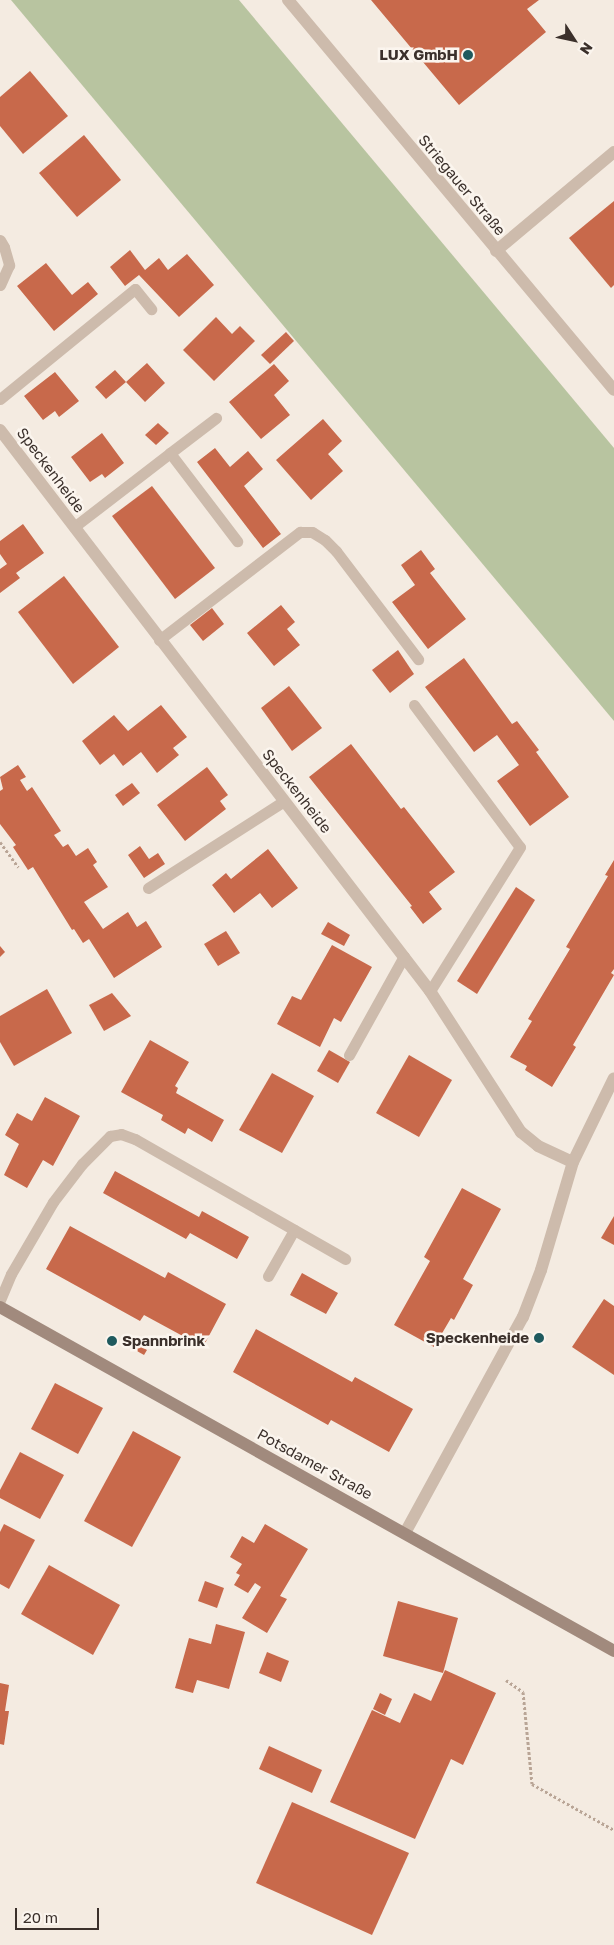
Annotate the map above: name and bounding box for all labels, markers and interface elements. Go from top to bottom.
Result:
north arrow [549,15,599,65]
text: N [577,40,597,58]
place label: LUX GmbH [379,46,458,64]
marker: LUX GmbH [462,49,474,61]
street label: Striegauer Straße [415,131,509,239]
street label: Speckenheide [13,424,89,516]
street label: Speckenheide [259,745,335,837]
place label: Speckenheide [426,1329,529,1347]
place label: Spannbrink [122,1332,205,1350]
marker: Speckenheide [533,1332,545,1344]
marker: Spannbrink [106,1335,118,1347]
street label: Potsdamer Straße [254,1425,376,1503]
scale bar [18,1898,101,1930]
text: 20 m [23,1908,58,1926]

